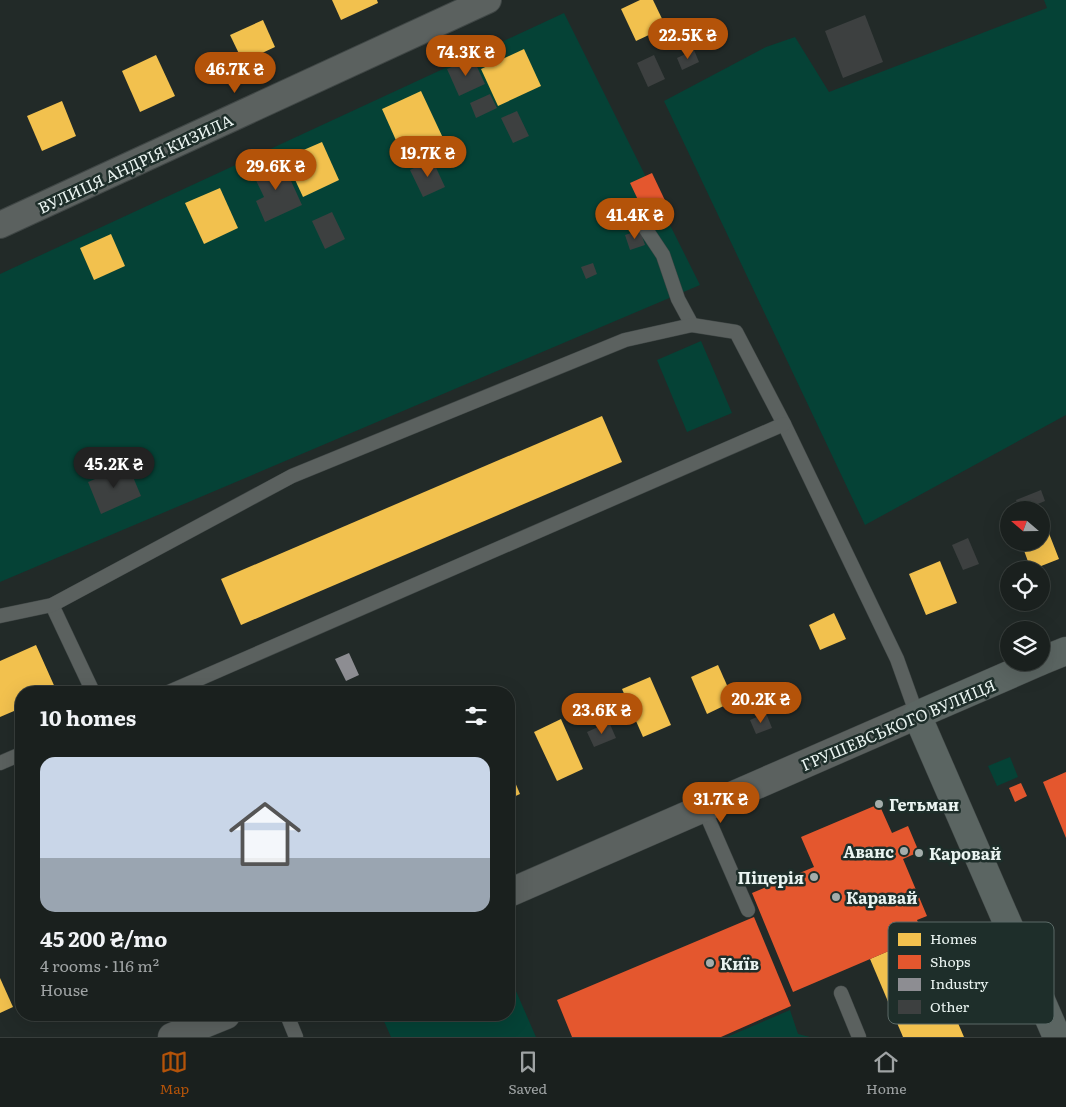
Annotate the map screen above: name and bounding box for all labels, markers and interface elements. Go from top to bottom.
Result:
pin: 22.5K ₴ [642,18,734,60]
text: 22.5K ₴ [659,22,717,46]
pin: 74.3K ₴ [420,34,512,77]
text: 74.3K ₴ [437,39,495,63]
pin: 46.7K ₴ [189,52,281,94]
text: 46.7K ₴ [206,56,264,80]
street label: ВУЛИЦЯ АНДРІЯ КИЗИЛА [33,107,237,219]
pin: 19.7K ₴ [382,136,474,178]
text: 19.7K ₴ [400,140,456,164]
pin: 29.6K ₴ [230,148,322,191]
text: 29.6K ₴ [246,153,306,177]
pin: 41.4K ₴ [589,198,681,240]
text: 41.4K ₴ [606,202,664,226]
pin: 45.2K ₴ [68,446,160,489]
text: 45.2K ₴ [85,451,143,475]
north arrow [1000,501,1050,551]
map controls [1000,501,1050,671]
button: locate [1000,561,1050,611]
button: layers [1000,621,1050,671]
street label: ГРУШЕВСЬКОГО ВУЛИЦЯ [797,672,999,776]
pin: 20.2K ₴ [715,682,807,724]
text: 20.2K ₴ [731,686,791,710]
pin: 23.6K ₴ [556,692,648,735]
text: 23.6K ₴ [573,697,631,721]
text: 10 homes [40,701,136,732]
icon: filters [462,702,490,730]
pin: 31.7K ₴ [675,782,767,824]
text: 31.7K ₴ [693,786,749,810]
icon: home [220,789,310,879]
place label: Гетьман [889,792,959,816]
marker: Гетьман [873,798,885,810]
place label: Аванс [843,839,894,863]
place label: Каровай [929,841,1001,865]
marker: Аванс [898,845,910,857]
marker: Каровай [913,847,925,859]
place label: Піцерія [738,865,804,889]
marker: Піцерія [808,871,820,883]
place label: Каравай [846,885,918,909]
marker: Каравай [830,891,842,903]
text: 45 200 ₴/mo [40,922,167,953]
legend [888,922,1054,1024]
text: Homes [930,928,977,948]
place label: Київ [720,951,760,975]
text: Shops [930,951,970,971]
text: 4 rooms · 116 m² [40,953,159,977]
marker: Київ [704,957,716,969]
text: Industry [930,973,989,993]
text: House [40,977,88,1001]
text: Other [930,996,970,1016]
tab: Map [159,1048,189,1098]
tab: Saved [508,1048,547,1098]
tab: Home [866,1048,907,1098]

